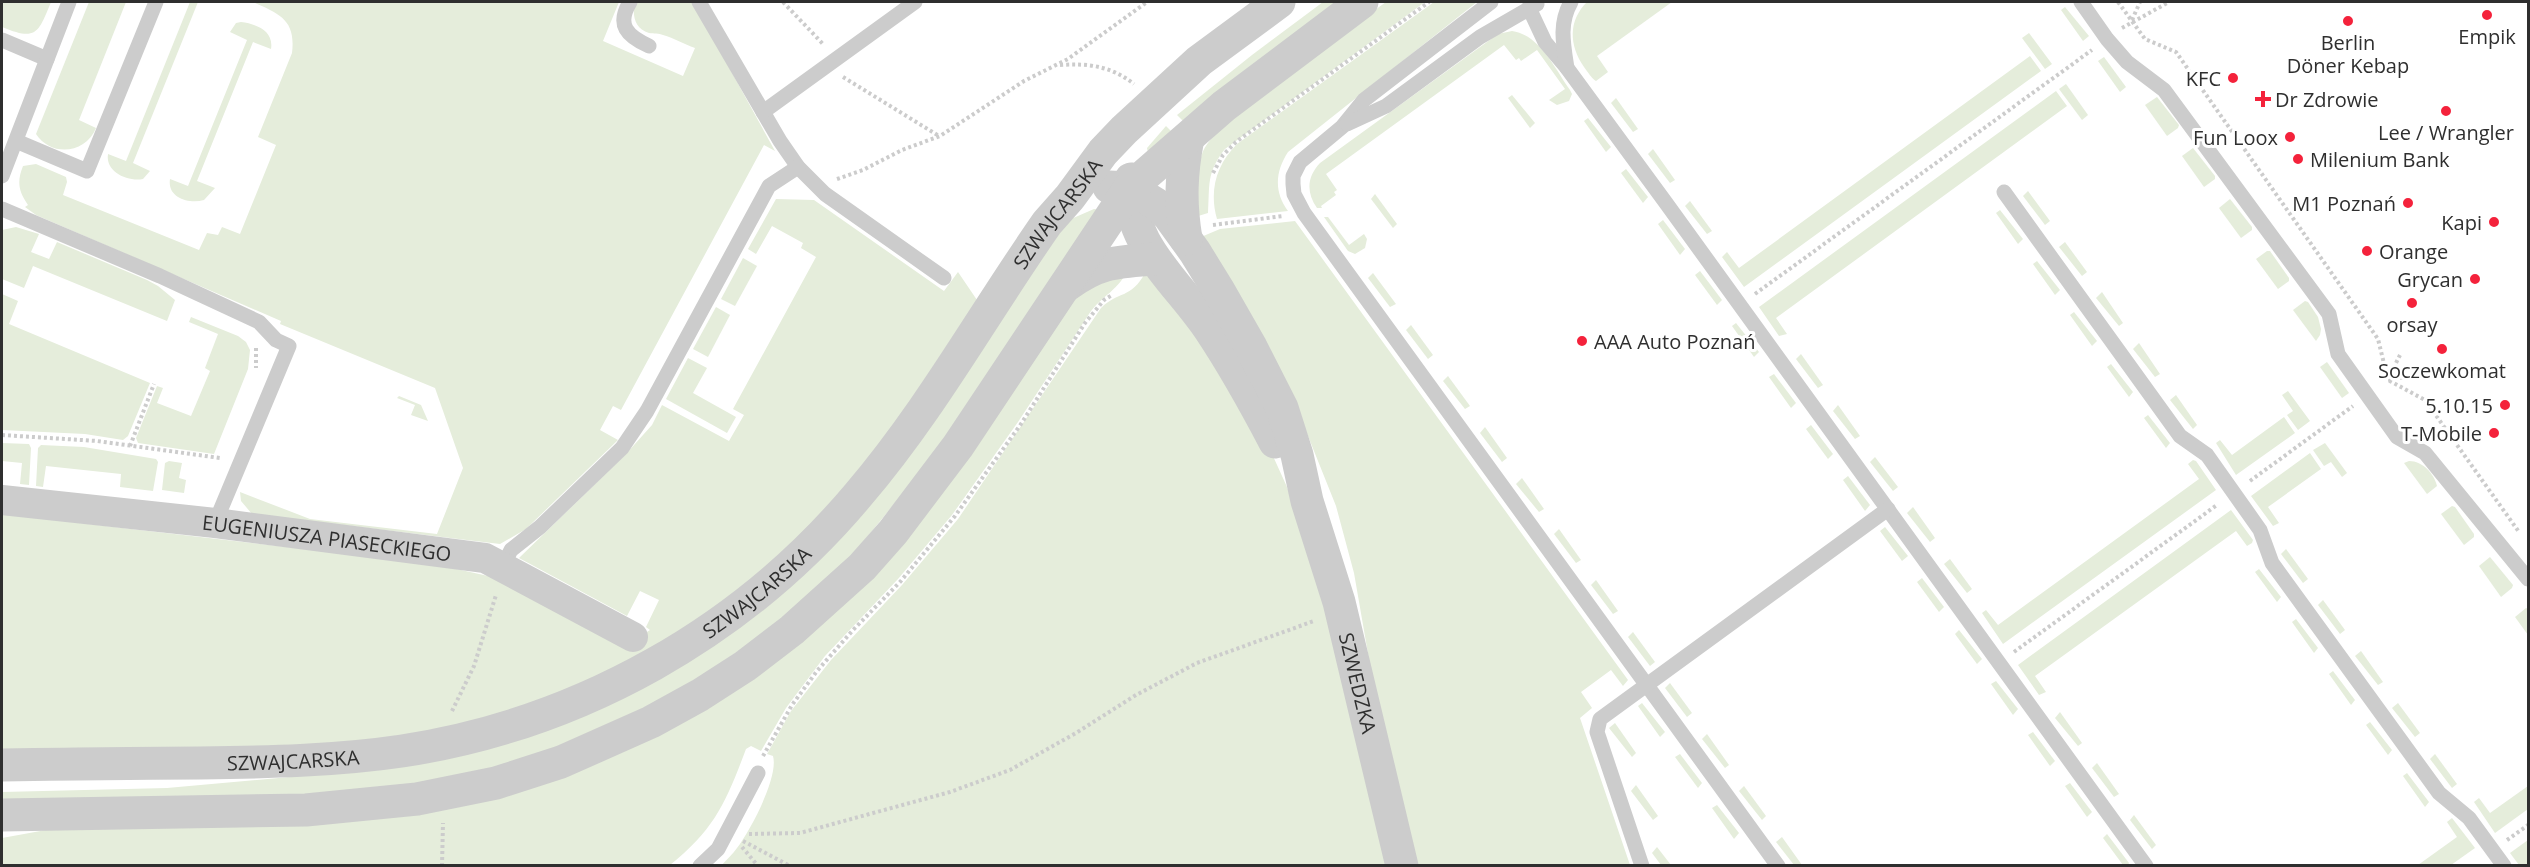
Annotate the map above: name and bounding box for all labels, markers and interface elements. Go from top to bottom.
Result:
marker: Empik [2480,8,2494,22]
marker: Berlin Döner Kebap [2341,14,2355,28]
place label: Empik [2458,23,2516,50]
place label: Berlin Döner Kebap [2287,29,2409,79]
place label: KFC [2186,65,2221,92]
marker: KFC [2226,71,2240,85]
place label: Dr Zdrowie [2275,86,2379,113]
marker: Dr Zdrowie [2256,92,2270,106]
marker: Lee / Wrangler [2439,104,2453,118]
place label: Lee / Wrangler [2378,119,2514,146]
place label: Fun Loox [2193,124,2279,151]
marker: Fun Loox [2283,130,2297,144]
place label: Milenium Bank [2310,146,2450,173]
street label: SZWAJCARSKA [1006,152,1108,274]
marker: Milenium Bank [2291,152,2305,166]
place label: M1 Poznań [2292,190,2396,217]
marker: M1 Poznań [2401,196,2415,210]
place label: Kapi [2441,209,2482,236]
marker: Kapi [2487,215,2501,229]
place label: Orange [2379,238,2448,265]
marker: Orange [2360,244,2374,258]
place label: Grycan [2397,266,2463,293]
marker: Grycan [2468,272,2482,286]
marker: orsay [2405,296,2419,310]
place label: orsay [2387,311,2438,338]
place label: AAA Auto Poznań [1594,328,1755,355]
marker: AAA Auto Poznań [1575,334,1589,348]
marker: Soczewkomat [2435,342,2449,356]
place label: Soczewkomat [2378,357,2506,384]
place label: 5.10.15 [2425,392,2493,419]
marker: 5.10.15 [2498,398,2512,412]
place label: T-Mobile [2401,420,2482,447]
marker: T-Mobile [2487,426,2501,440]
street label: EUGENIUSZA PIASECKIEGO [201,508,453,567]
street label: SZWAJCARSKA [697,540,817,644]
street label: SZWEDZKA [1333,630,1383,737]
street label: SZWAJCARSKA [227,743,361,776]

